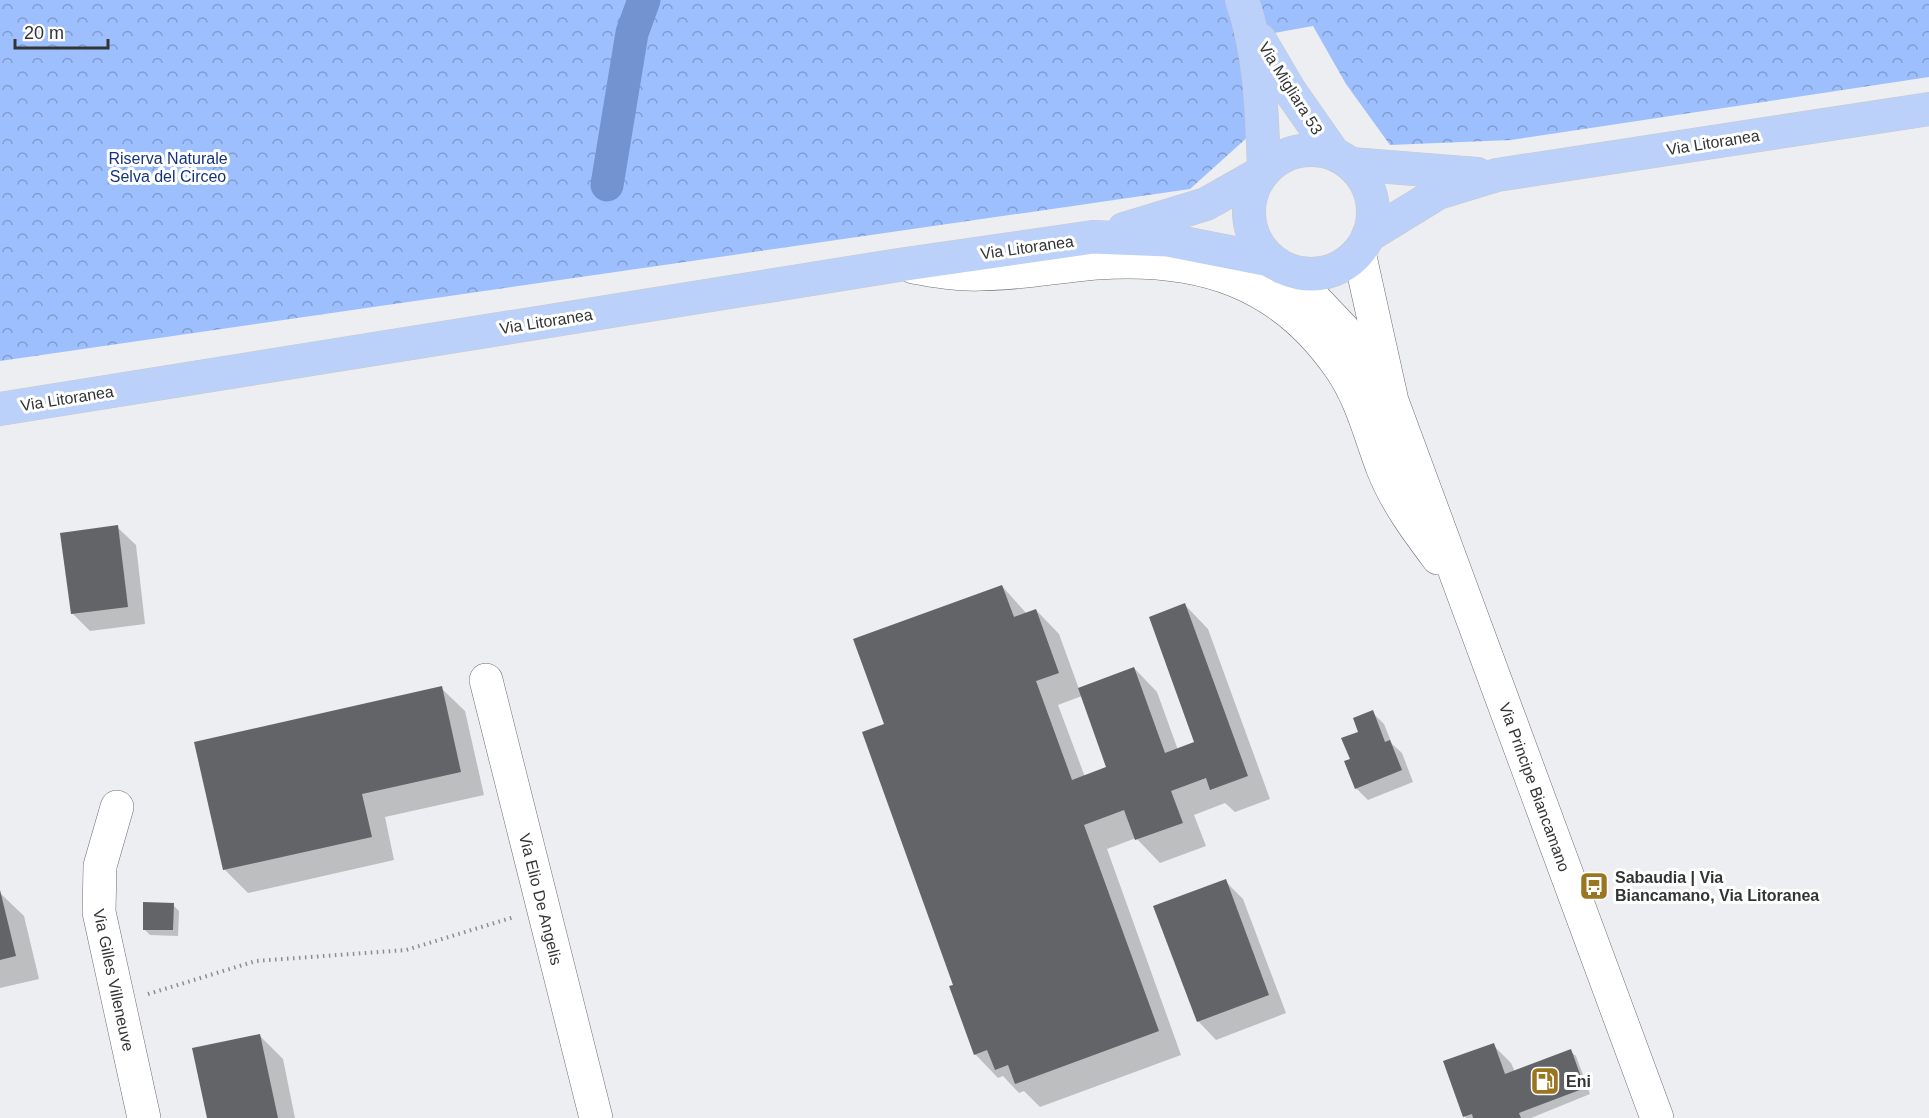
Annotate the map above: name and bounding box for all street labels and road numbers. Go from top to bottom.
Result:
street label: Via Migliara 53 [1255,39,1326,138]
street label: Via Litoranea [1665,127,1761,158]
street label: Via Litoranea [979,233,1075,262]
street label: Via Litoranea [498,306,594,337]
street label: Via Litoranea [19,383,115,414]
street label: Via Principe Biancamano [1496,700,1573,874]
street label: Via Elio De Angelis [516,832,565,967]
street label: Via Gilles Villeneuve [90,907,137,1053]

